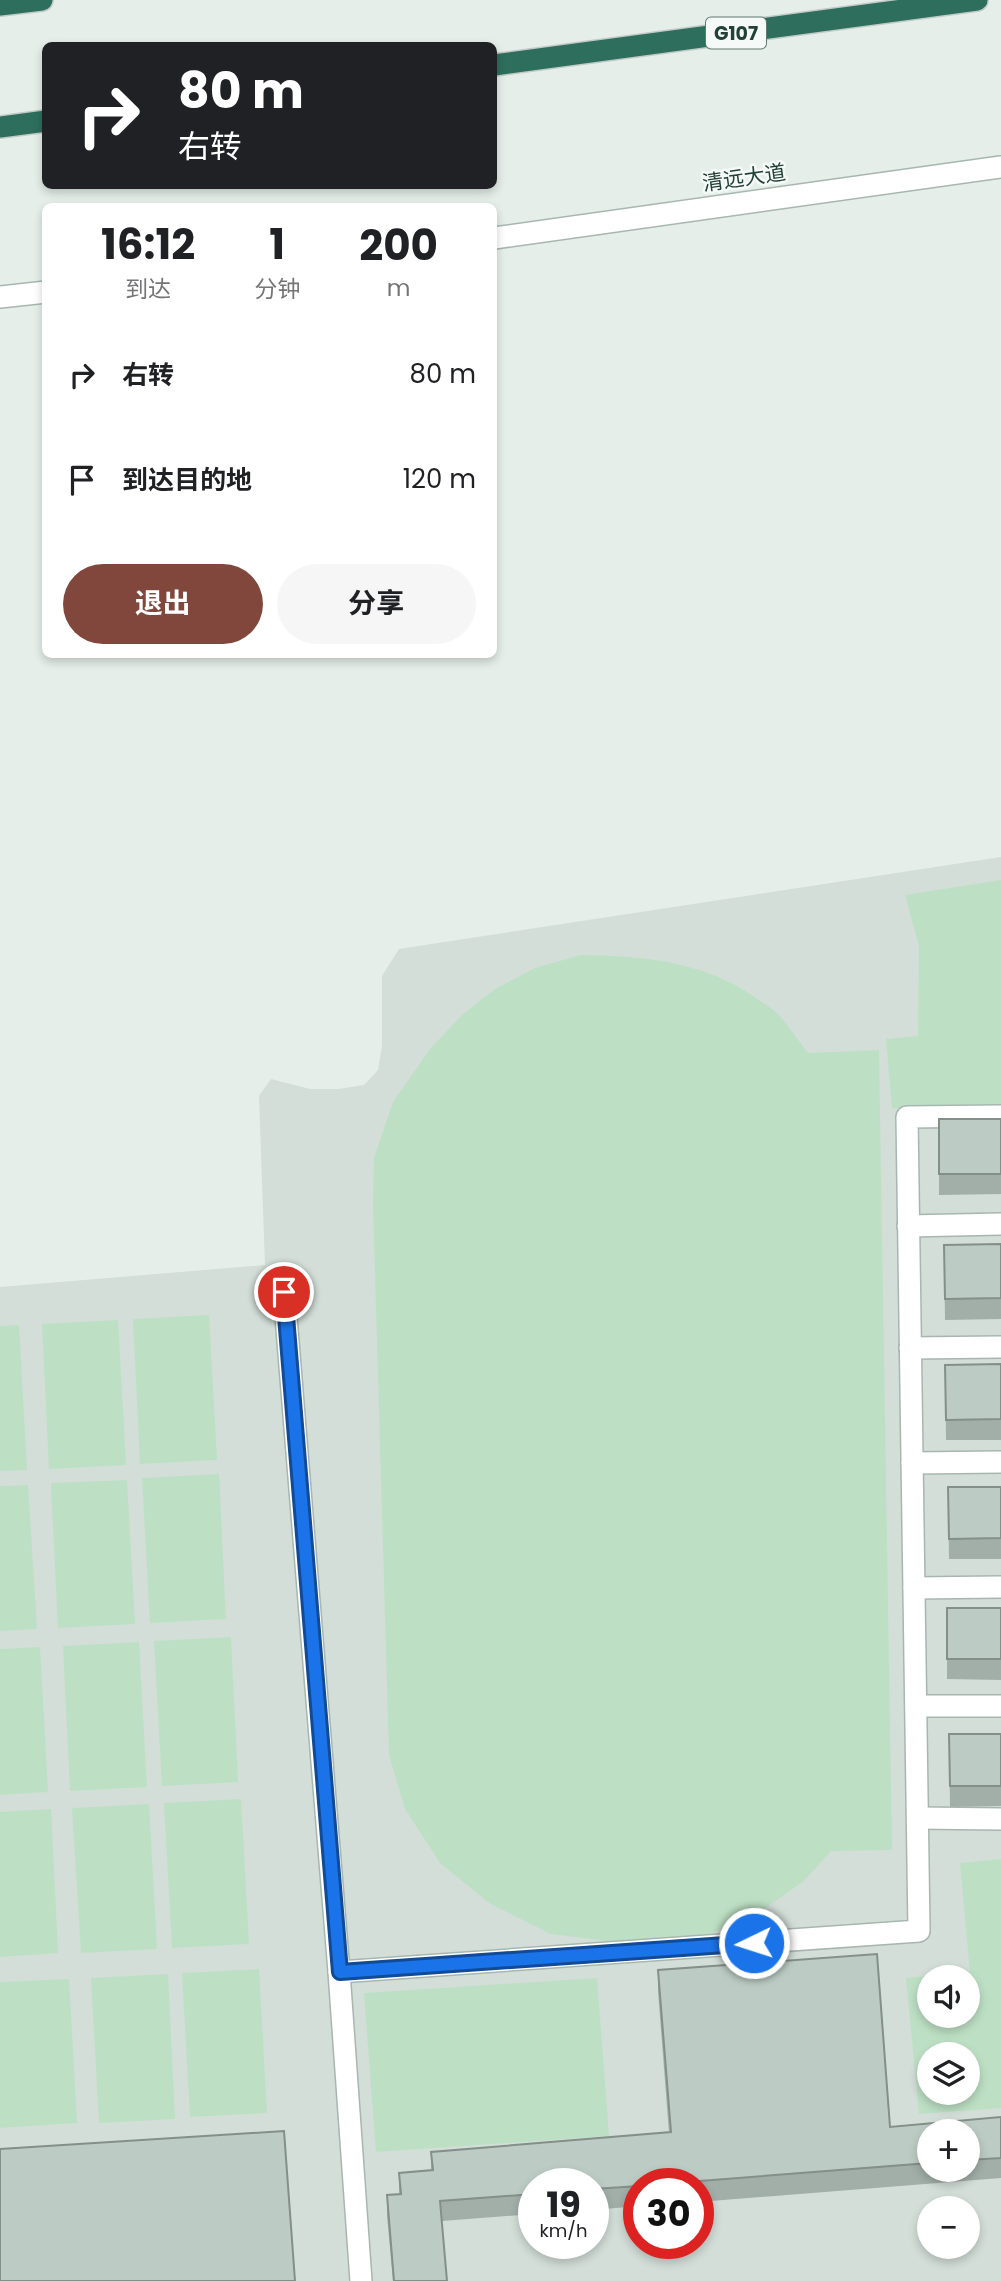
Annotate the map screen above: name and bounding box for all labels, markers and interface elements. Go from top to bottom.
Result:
road number: G107 [706,18,766,48]
text: 80 m [178,57,304,125]
icon: right [63,70,154,161]
text: 右转 [178,124,242,169]
street label: 清远大道 [700,157,788,198]
text: 16:12 [101,215,195,274]
text: 1 [269,215,285,274]
text: 200 [359,216,438,275]
text: m [387,272,410,304]
text: 到达 [125,273,171,305]
text: 分钟 [254,273,300,305]
icon: right [63,356,101,394]
text: 80 m [410,356,476,392]
text: 右转 [122,357,174,393]
icon: arrive [63,461,101,499]
text: 120 m [403,461,476,497]
text: 到达目的地 [122,462,252,498]
button: 退出 [63,564,263,644]
button: 分享 [277,564,476,644]
pin [254,1262,314,1322]
icon: arrive [265,1273,303,1311]
position arrow [717,1906,791,1980]
map controls [917,1965,980,2259]
button: sound [917,1965,980,2028]
button: layers [917,2042,980,2105]
button: + [917,2119,980,2182]
speed limit sign: 30 [623,2168,714,2259]
text: 19 [546,2180,581,2229]
button: − [917,2196,980,2259]
text: km/h [540,2218,587,2243]

